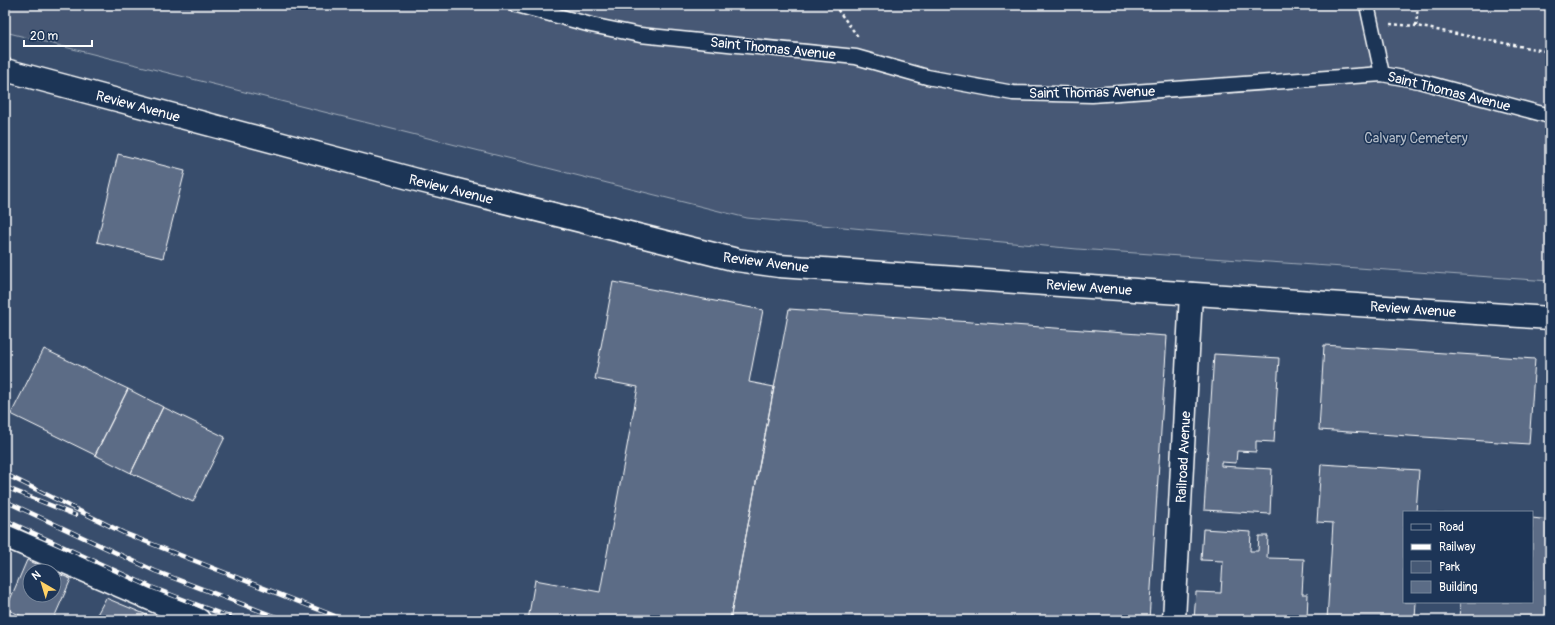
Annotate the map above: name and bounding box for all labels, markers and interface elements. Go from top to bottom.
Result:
scale bar [24,22,92,48]
text: 20 m [30,29,59,44]
street label: Saint Thomas Avenue [709,33,837,64]
street label: Saint Thomas Avenue [1386,68,1512,115]
street label: Saint Thomas Avenue [1029,83,1155,102]
street label: Review Avenue [94,87,182,126]
park label: Calvary Cemetery [1364,130,1468,147]
street label: Review Avenue [407,171,495,208]
street label: Review Avenue [722,249,810,276]
street label: Review Avenue [1045,276,1133,299]
street label: Review Avenue [1369,298,1457,321]
street label: Railroad Avenue [1173,410,1194,503]
legend [1403,511,1533,603]
text: Road [1439,520,1464,535]
text: Railway [1439,540,1475,555]
text: Park [1439,560,1460,575]
north arrow [22,563,62,603]
text: N [29,568,44,583]
text: Building [1439,580,1478,595]

